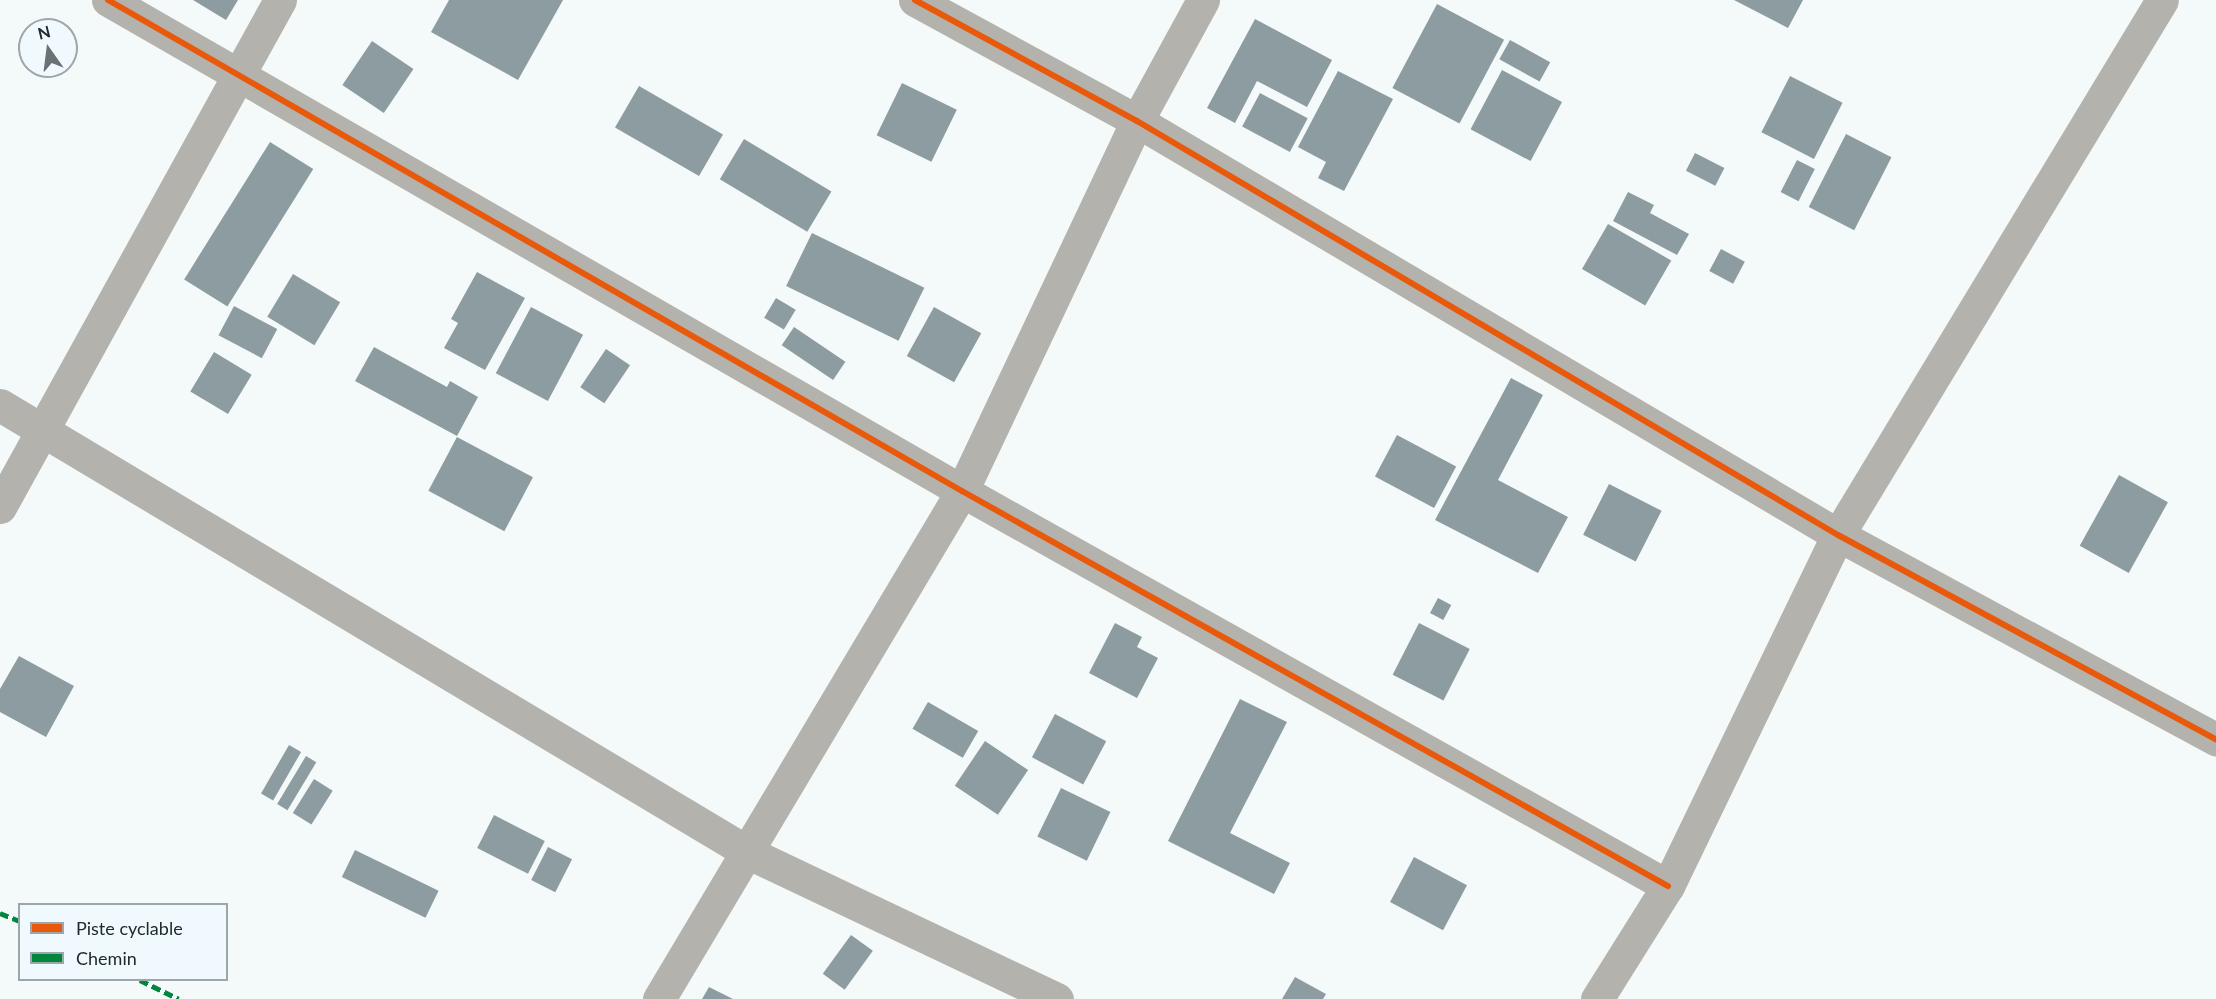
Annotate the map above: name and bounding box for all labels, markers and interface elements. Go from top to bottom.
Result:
north arrow [18,18,78,78]
text: N [36,21,52,43]
legend [18,903,228,981]
text: Piste cyclable [76,917,183,939]
text: Chemin [76,947,137,969]

